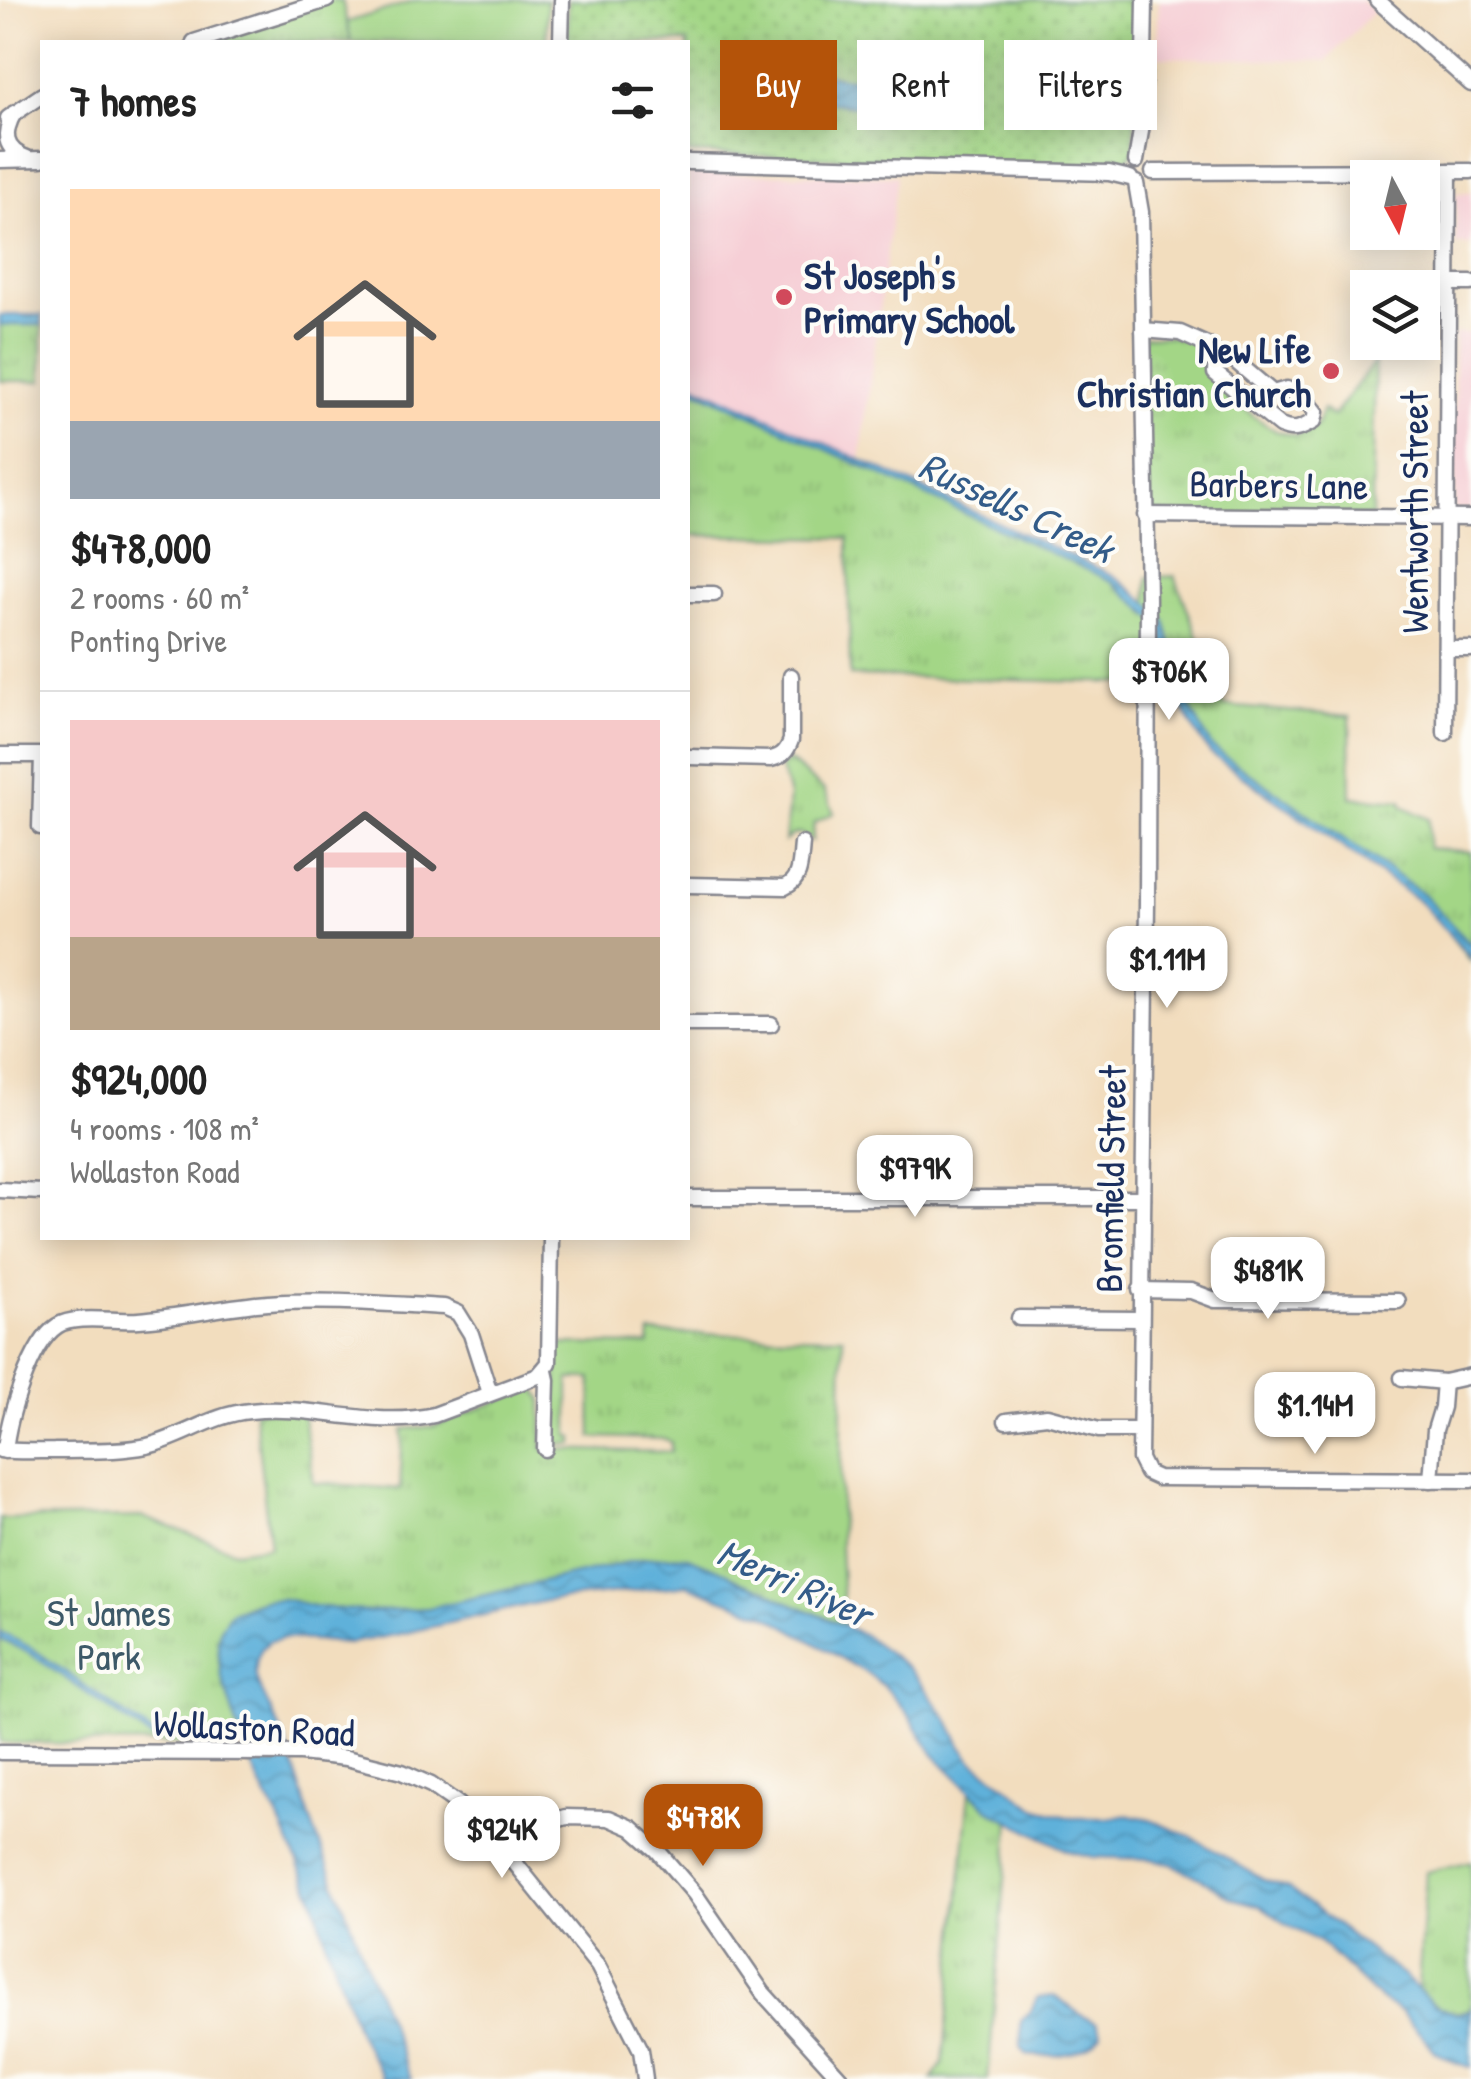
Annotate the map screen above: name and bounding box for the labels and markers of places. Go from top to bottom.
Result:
place label: St Joseph's Primary School [804,249,1015,346]
marker: St Joseph's Primary School [773,286,795,308]
place label: New Life Christian Church [1077,323,1311,419]
marker: New Life Christian Church [1320,360,1342,382]
pin: $706K [1099,638,1239,723]
pin: $1.11M [1086,926,1248,1011]
pin: $979K [845,1135,985,1220]
pin: $481K [1198,1237,1338,1322]
pin: $1.14M [1234,1372,1396,1457]
pin: $478K [633,1784,773,1869]
pin: $924K [432,1796,572,1881]

